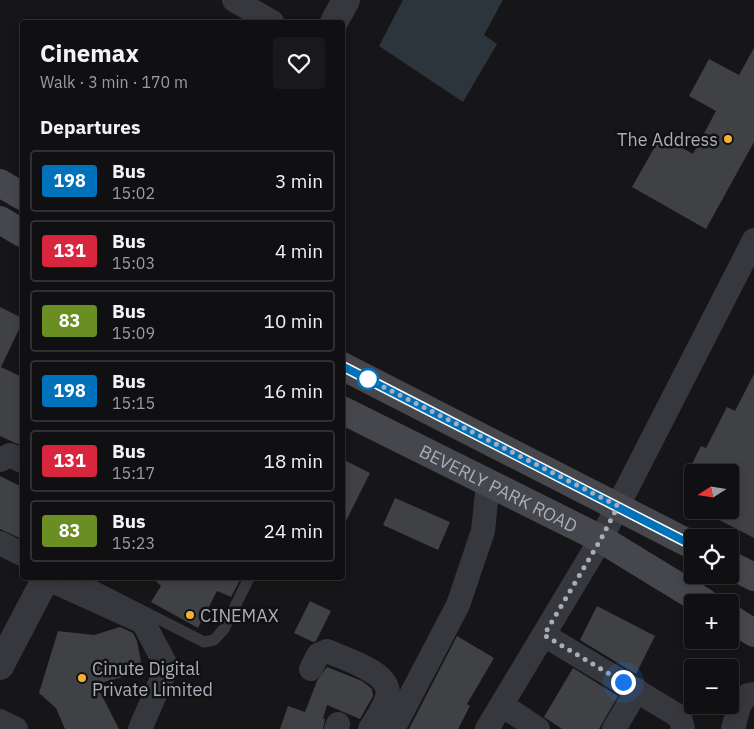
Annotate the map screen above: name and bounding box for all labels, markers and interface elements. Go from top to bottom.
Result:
text: Cinemax [40,37,139,69]
button: heart [273,37,325,89]
text: Walk · 3 min · 170 m [40,72,188,92]
text: Departures [40,115,140,139]
place label: The Address [617,128,718,151]
marker: The Address [722,133,734,145]
text: Bus [112,159,146,183]
text: 198 [53,169,86,192]
text: 3 min [275,169,323,193]
text: 15:02 [112,183,155,203]
text: Bus [112,229,146,253]
text: 131 [53,239,86,262]
text: 4 min [275,239,323,263]
text: 15:03 [112,253,155,273]
text: Bus [112,299,146,323]
text: 83 [59,309,80,332]
text: 10 min [264,309,323,333]
text: 15:09 [112,323,155,343]
unlabelled marker [357,368,379,390]
text: Bus [112,369,146,393]
text: 198 [53,379,86,402]
text: 16 min [264,379,323,403]
text: 15:15 [112,393,155,413]
text: Bus [112,439,146,463]
street label: BEVERLY PARK ROAD [416,439,582,537]
text: 131 [53,449,86,472]
text: 18 min [264,449,323,473]
text: 15:17 [112,463,155,483]
north arrow [684,464,739,519]
map controls [684,464,739,714]
text: Bus [112,509,146,533]
text: 83 [59,519,80,542]
text: 24 min [264,519,323,543]
button: locate [684,529,739,584]
text: 15:23 [112,533,155,553]
button: + [684,594,739,649]
place label: CINEMAX [200,604,279,627]
marker: CINEMAX [184,609,196,621]
place label: Cinute Digital Private Limited [92,657,213,701]
button: − [684,659,739,714]
your location [611,670,636,695]
marker: Cinute Digital Private Limited [76,672,88,684]

